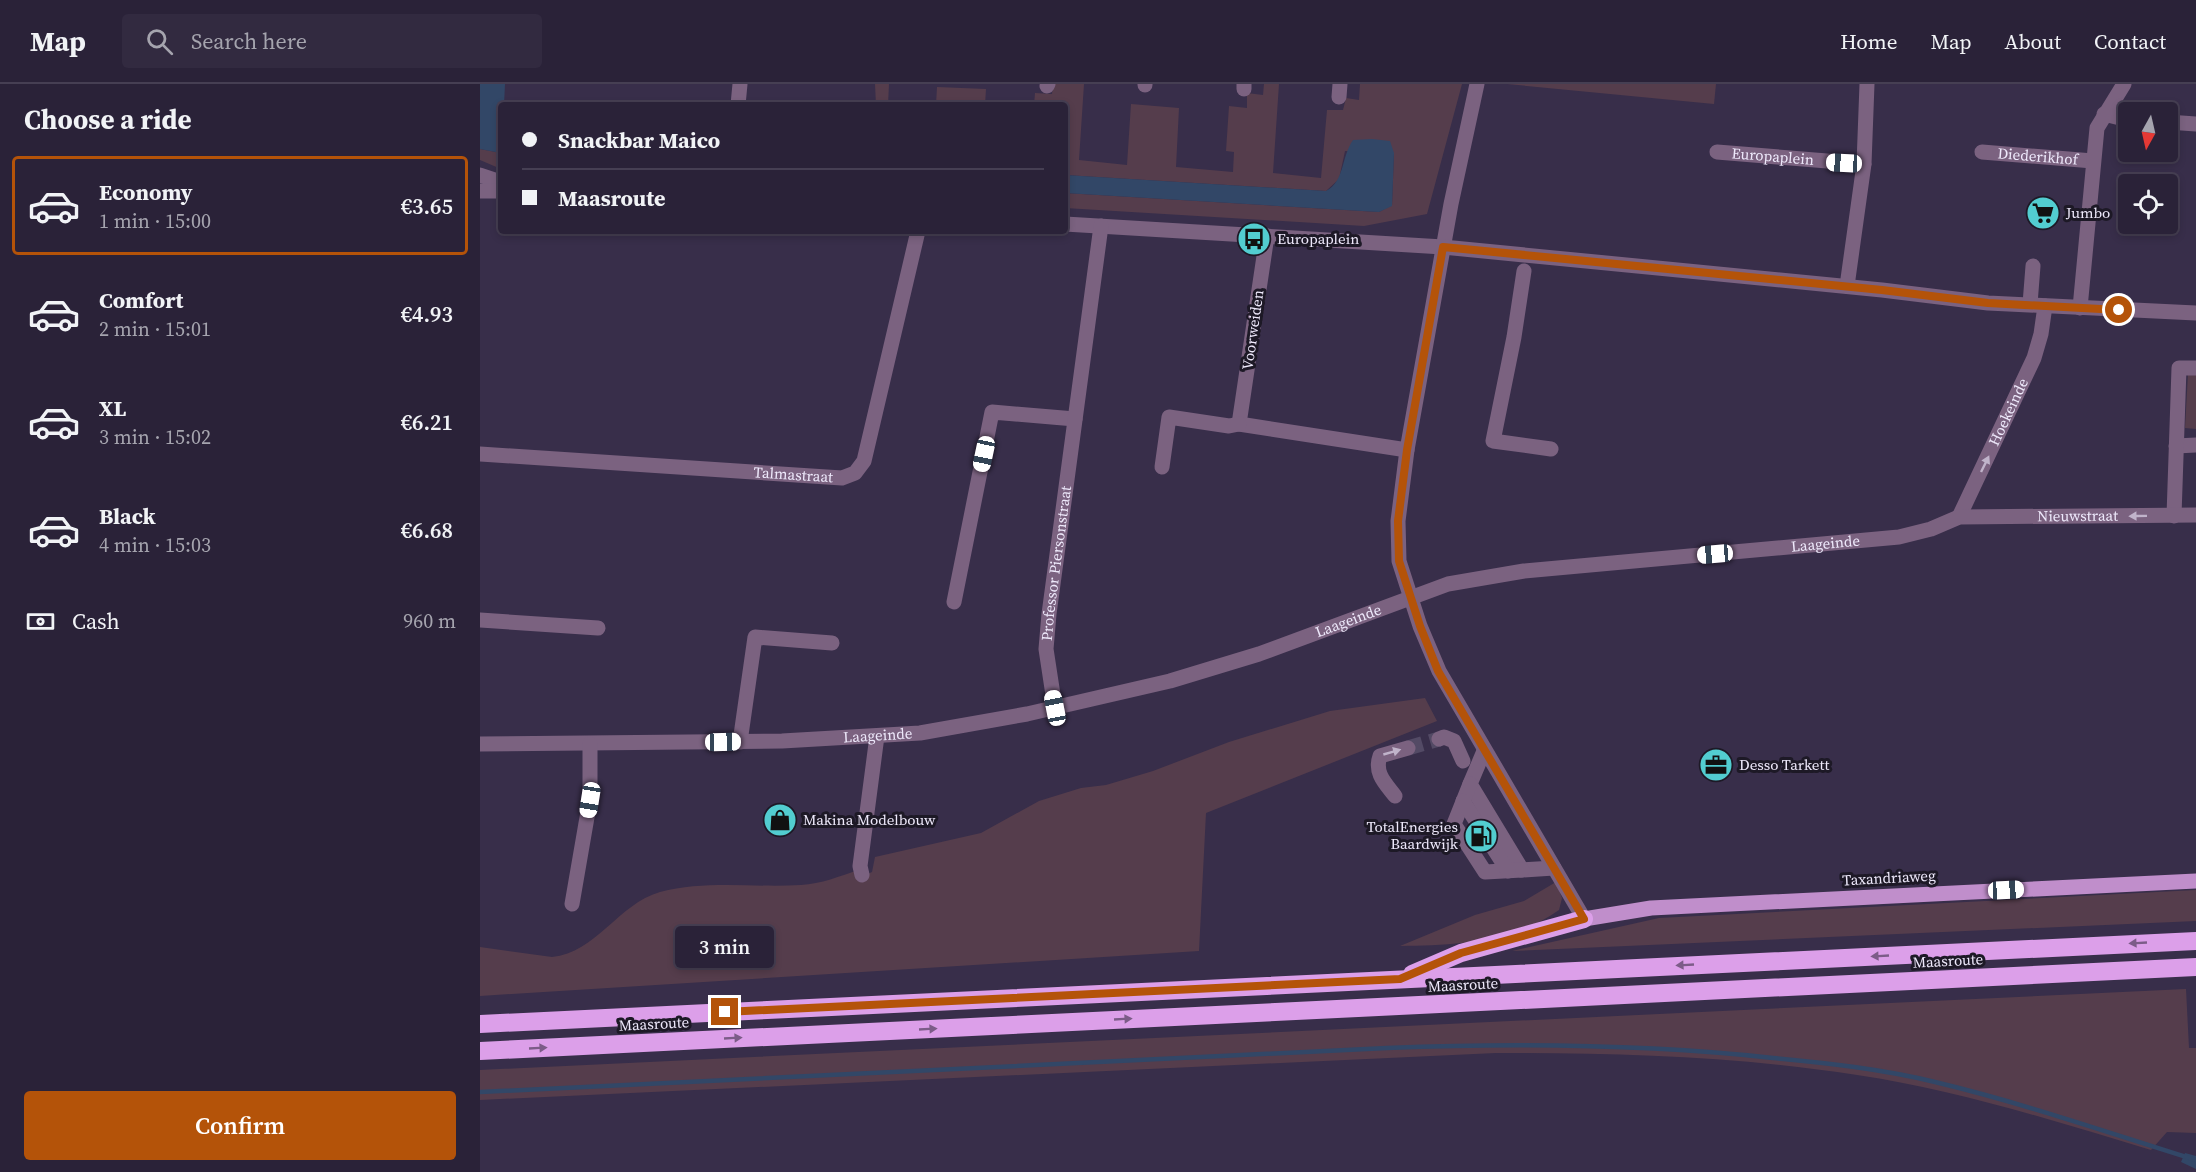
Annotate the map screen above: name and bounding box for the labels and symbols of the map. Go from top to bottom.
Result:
north arrow [2118,102,2178,162]
street label: Europaplein [1731,142,1815,170]
street label: Diederikhof [1997,142,2081,170]
car [1826,153,1862,173]
supermarket icon: Jumbo [2025,195,2061,231]
place label: Jumbo [2065,202,2110,223]
bus stop icon: Europaplein [1236,221,1272,257]
place label: Europaplein [1277,228,1359,249]
street label: Voorweiden [1237,289,1269,371]
route start [2105,296,2132,323]
street label: Hoekeinde [1983,374,2033,449]
car [971,435,997,473]
one-way arrow [1980,455,1989,472]
street label: Talmastraat [753,461,834,487]
street label: Professor Piersonstraat [1036,484,1076,642]
street label: Nieuwstraat [2037,505,2118,526]
one-way arrow [2128,511,2147,521]
street label: Laageinde [1790,530,1861,557]
car [1696,543,1734,565]
street label: Laageinde [1312,598,1385,642]
car [1043,689,1067,727]
street label: Laageinde [843,722,913,747]
car [705,733,741,751]
one-way arrow [1383,747,1401,756]
office icon: Desso Tarkett [1698,747,1734,783]
place label: Desso Tarkett [1739,754,1830,775]
car [578,781,602,819]
shop icon: Makina Modelbouw [762,802,798,838]
place label: Makina Modelbouw [803,809,936,830]
place label: TotalEnergies Baardwijk [1367,816,1459,854]
fuel station icon: TotalEnergies Baardwijk [1463,818,1499,854]
street label: Taxandriaweg [1842,865,1937,890]
car [1988,880,2024,900]
callout: 3 min [676,925,774,967]
one-way arrow [2128,939,2147,948]
street label: Maasroute [1912,948,1984,973]
one-way arrow [1870,951,1889,960]
one-way arrow [1676,961,1695,970]
street label: Maasroute [1427,972,1499,997]
route end [711,998,738,1025]
street label: Maasroute [618,1011,690,1036]
one-way arrow [1113,1015,1132,1024]
one-way arrow [918,1024,937,1033]
one-way arrow [724,1034,743,1043]
one-way arrow [529,1043,548,1052]

